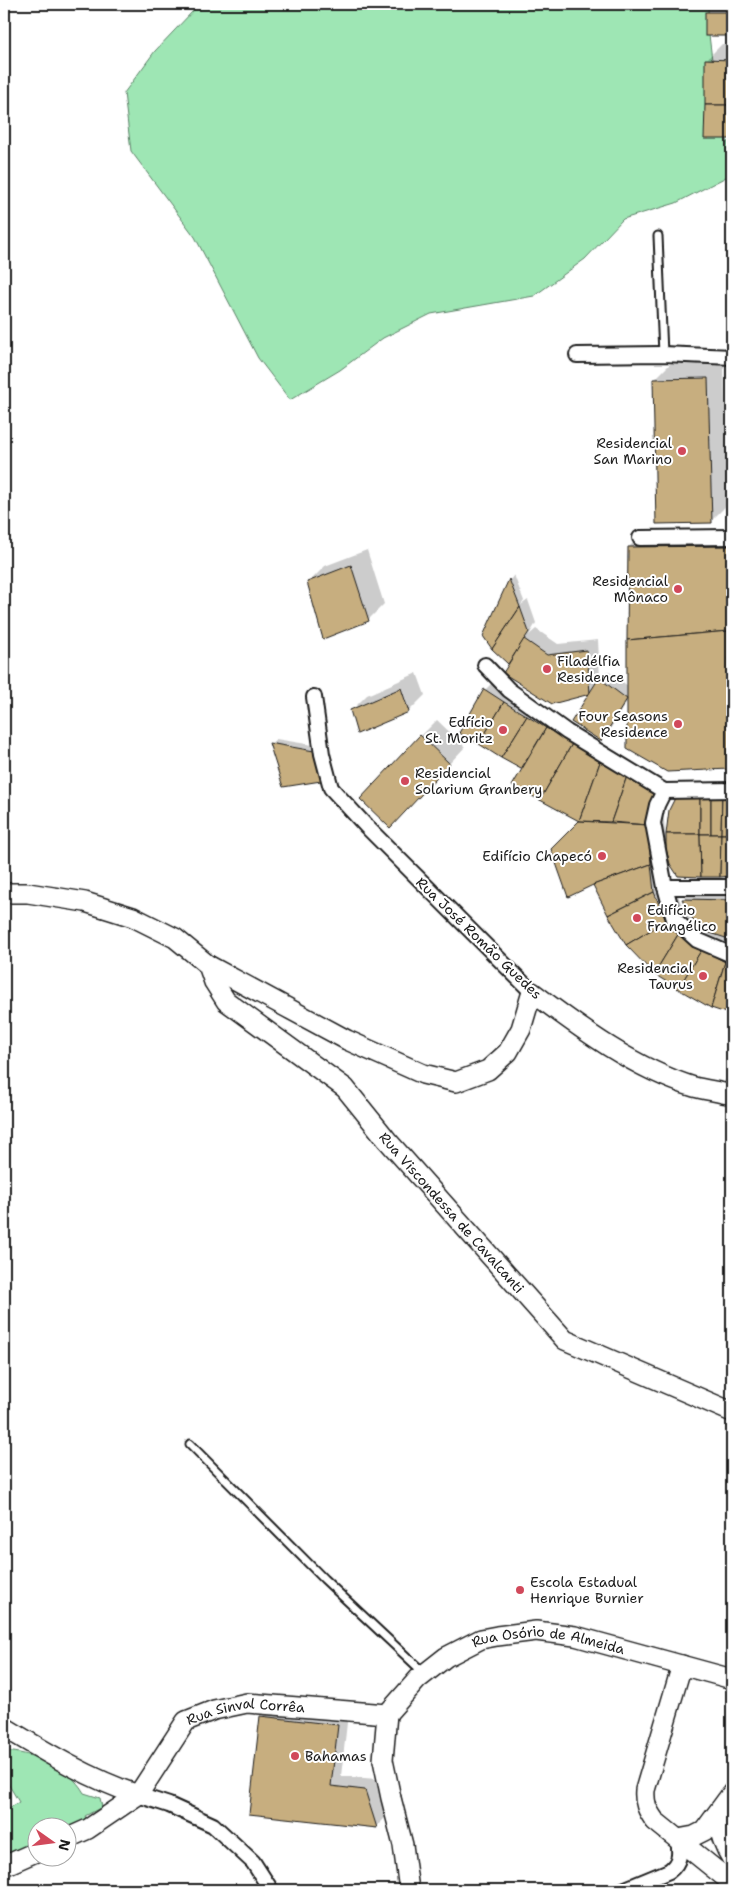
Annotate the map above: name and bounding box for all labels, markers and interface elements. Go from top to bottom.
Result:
place label: Residencial San Marino [594,434,673,468]
marker: Residencial San Marino [676,445,688,457]
place label: Residencial Mônaco [592,572,669,606]
marker: Residencial Mônaco [672,583,684,595]
place label: Filadélfia Residence [557,652,624,686]
marker: Filadélfia Residence [541,663,553,675]
place label: Four Seasons Residence [578,707,668,741]
place label: Edfício St. Moritz [425,713,493,747]
marker: Four Seasons Residence [672,718,684,730]
marker: Edfício St. Moritz [497,724,509,736]
place label: Residencial Solarium Granbery [415,764,542,798]
marker: Residencial Solarium Granbery [399,775,411,787]
place label: Edifício Chapecó [482,847,592,865]
marker: Edifício Chapecó [596,850,608,862]
street label: Rua José Romão Guedes [412,873,546,1003]
place label: Edifício Frangélico [647,901,717,935]
marker: Edifício Frangélico [631,912,643,924]
place label: Residencial Taurus [617,959,694,993]
marker: Residencial Taurus [697,970,709,982]
street label: Rua Viscondessa de Cavalcanti [375,1128,528,1297]
place label: Escola Estadual Henrique Burnier [530,1573,644,1607]
marker: Escola Estadual Henrique Burnier [514,1584,526,1596]
street label: Rua Osório de Almeida [468,1622,627,1658]
street label: Rua Sinval Corrêa [184,1693,306,1729]
place label: Bahamas [305,1747,367,1765]
marker: Bahamas [289,1750,301,1762]
north arrow [28,1816,78,1866]
text: N [55,1838,75,1853]

